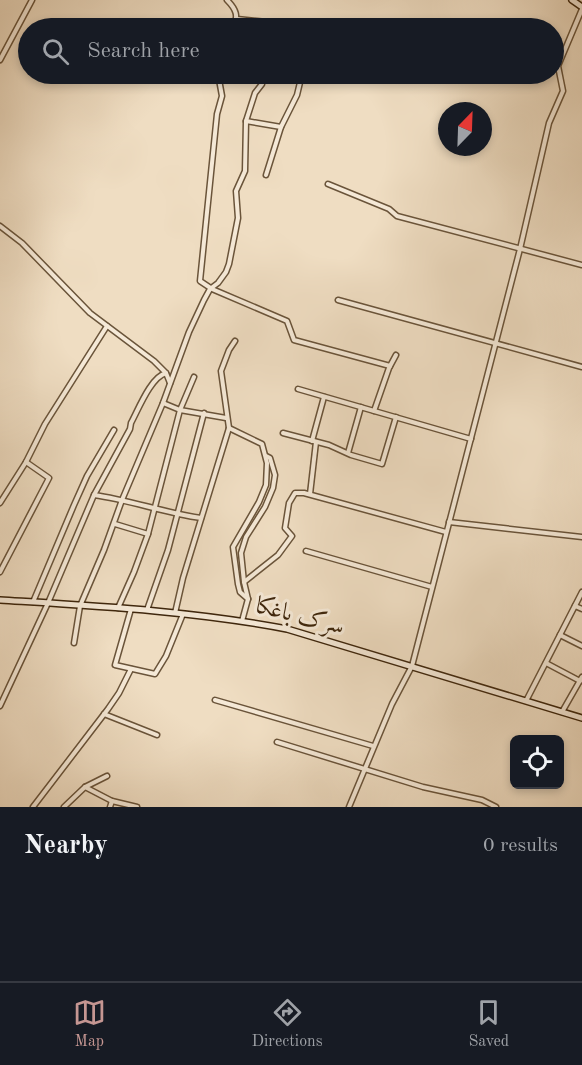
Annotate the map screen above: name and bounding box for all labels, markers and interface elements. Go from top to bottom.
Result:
search box [18,18,564,84]
icon: search [39,35,72,68]
text: Search here [87,40,200,62]
north arrow [438,102,492,156]
street label: سرک باغکا [253,593,347,641]
map controls [510,735,564,789]
button: locate [510,735,564,789]
text: Nearby [24,833,108,859]
text: 0 results [483,836,558,856]
tab: Map [73,996,106,1052]
tab: Directions [252,996,323,1052]
tab: Saved [468,996,509,1052]

